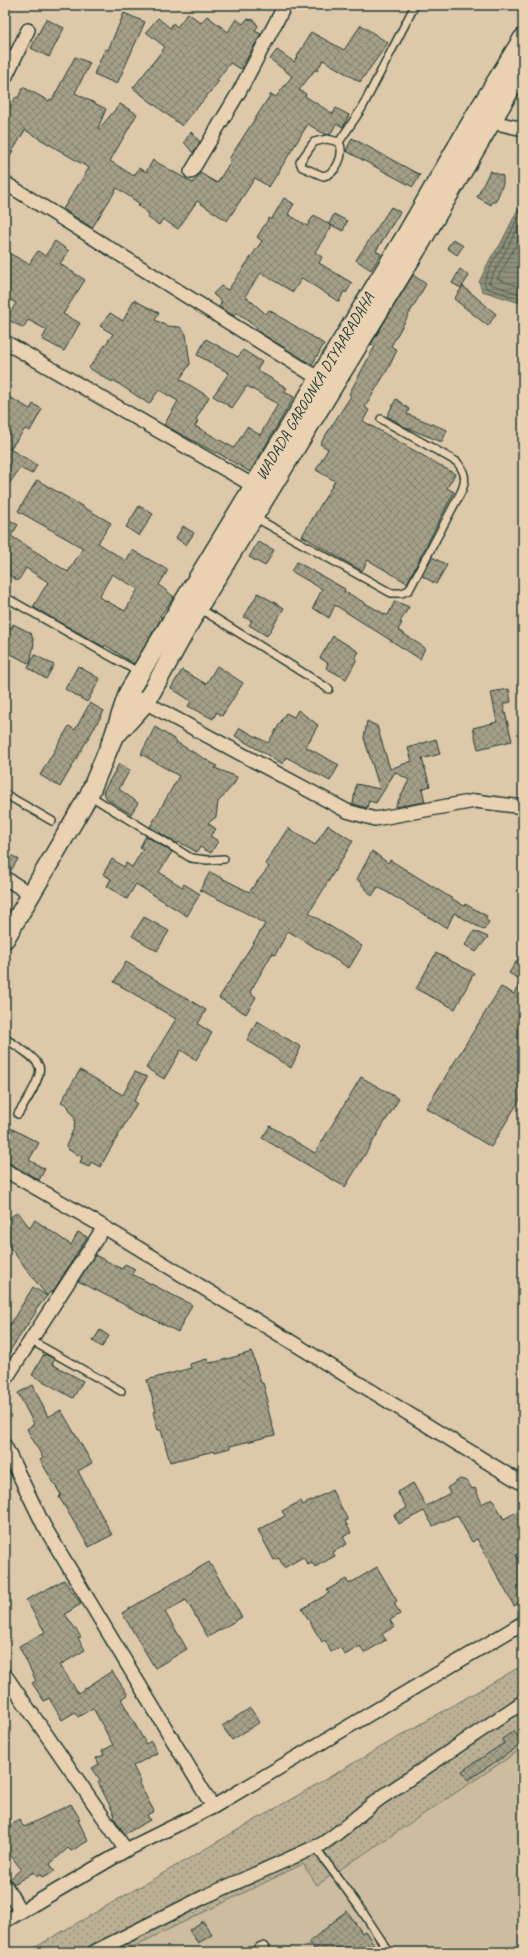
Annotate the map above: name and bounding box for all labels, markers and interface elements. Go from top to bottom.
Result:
street label: WADADA GAROONKA DIYAARADAHA [251,289,379,484]

